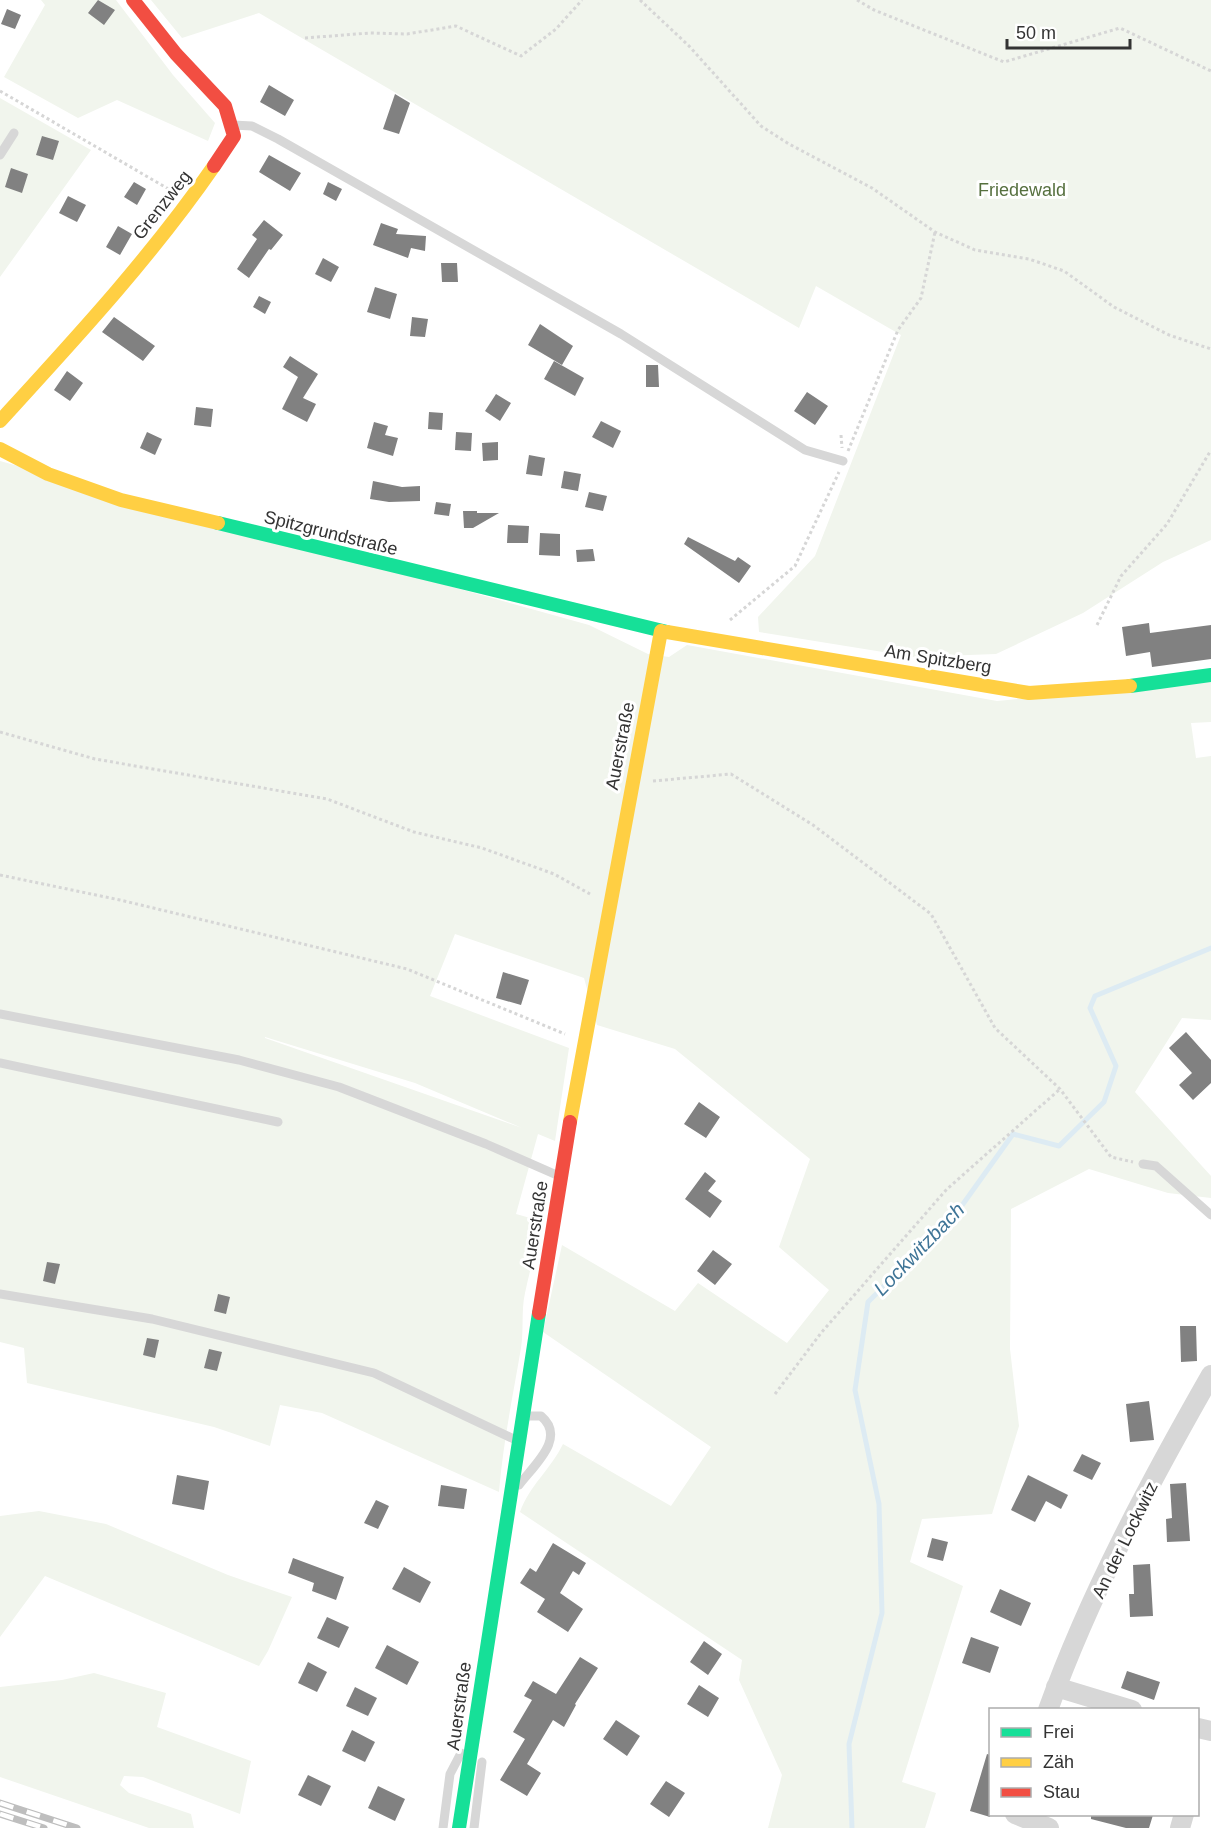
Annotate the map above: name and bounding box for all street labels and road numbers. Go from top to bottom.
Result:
street label: Grenzweg [129,167,195,243]
street label: Spitzgrundstraße [262,507,400,559]
street label: Am Spitzberg [883,641,993,677]
street label: Auerstraße [602,700,638,792]
street label: Auerstraße [518,1179,552,1271]
street label: An der Lockwitz [1088,1479,1162,1601]
street label: Auerstraße [443,1661,475,1751]

